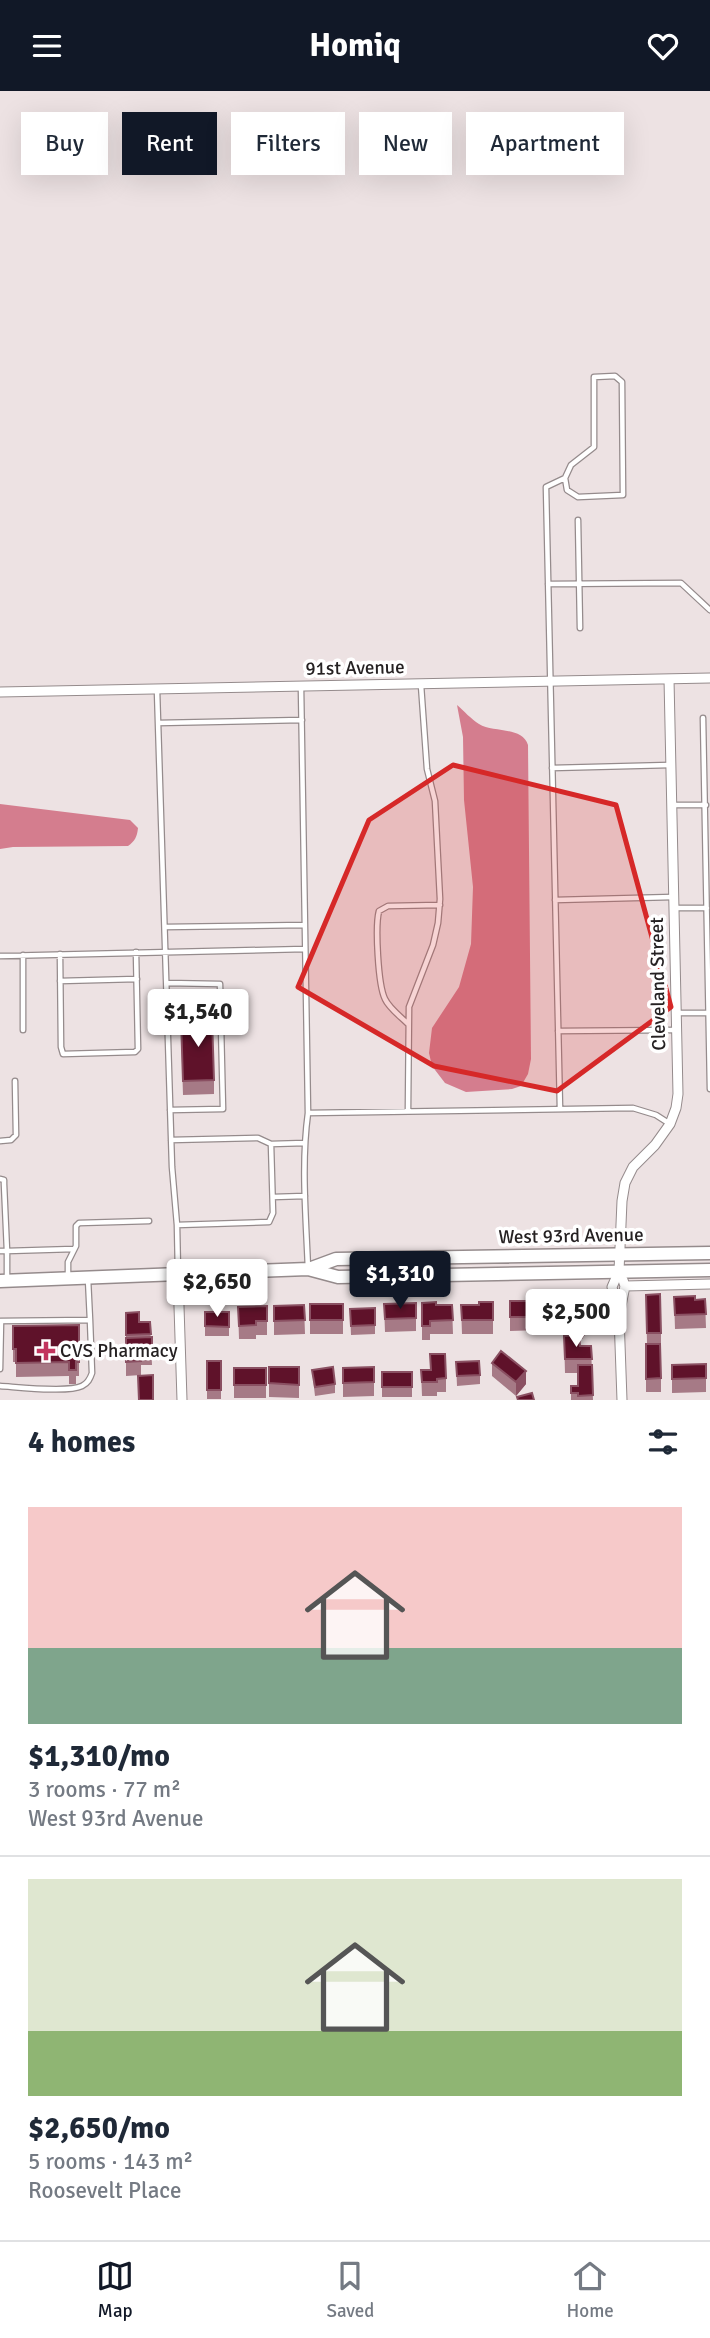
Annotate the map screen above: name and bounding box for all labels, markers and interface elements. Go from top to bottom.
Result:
text: Homiq [309,26,401,65]
icon: menu [28,27,66,65]
icon: heart [644,27,682,65]
chip: Buy [21,112,108,175]
chip: Rent [122,112,217,175]
chip: Filters [231,112,345,175]
chip: New [359,112,452,175]
chip: Apartment [466,112,624,175]
street label: 91st Avenue [305,655,405,681]
street label: Cleveland Street [645,917,671,1051]
pin: $1,540 [141,989,255,1049]
text: $1,540 [164,997,232,1026]
street label: West 93rd Avenue [498,1223,644,1249]
pin: $1,310 [343,1251,457,1311]
pin: $2,650 [160,1259,274,1319]
text: $1,310 [366,1259,434,1288]
text: $2,650 [183,1267,251,1296]
pin: $2,500 [519,1289,633,1349]
text: $2,500 [542,1297,610,1326]
place label: CVS Pharmacy [60,1339,178,1363]
marker: CVS Pharmacy [38,1343,54,1359]
icon: filters [644,1423,682,1461]
text: 4 homes [28,1424,135,1461]
icon: home [292,1552,418,1678]
text: $1,310/mo [28,1738,170,1775]
text: 3 rooms · 77 m² [28,1775,181,1804]
text: West 93rd Avenue [28,1804,204,1833]
icon: home [292,1924,418,2050]
text: $2,650/mo [28,2110,170,2147]
text: 5 rooms · 143 m² [28,2147,193,2176]
text: Roosevelt Place [28,2176,182,2205]
tab: Map [96,2257,134,2323]
tab: Saved [326,2257,374,2323]
tab: Home [567,2257,614,2323]

